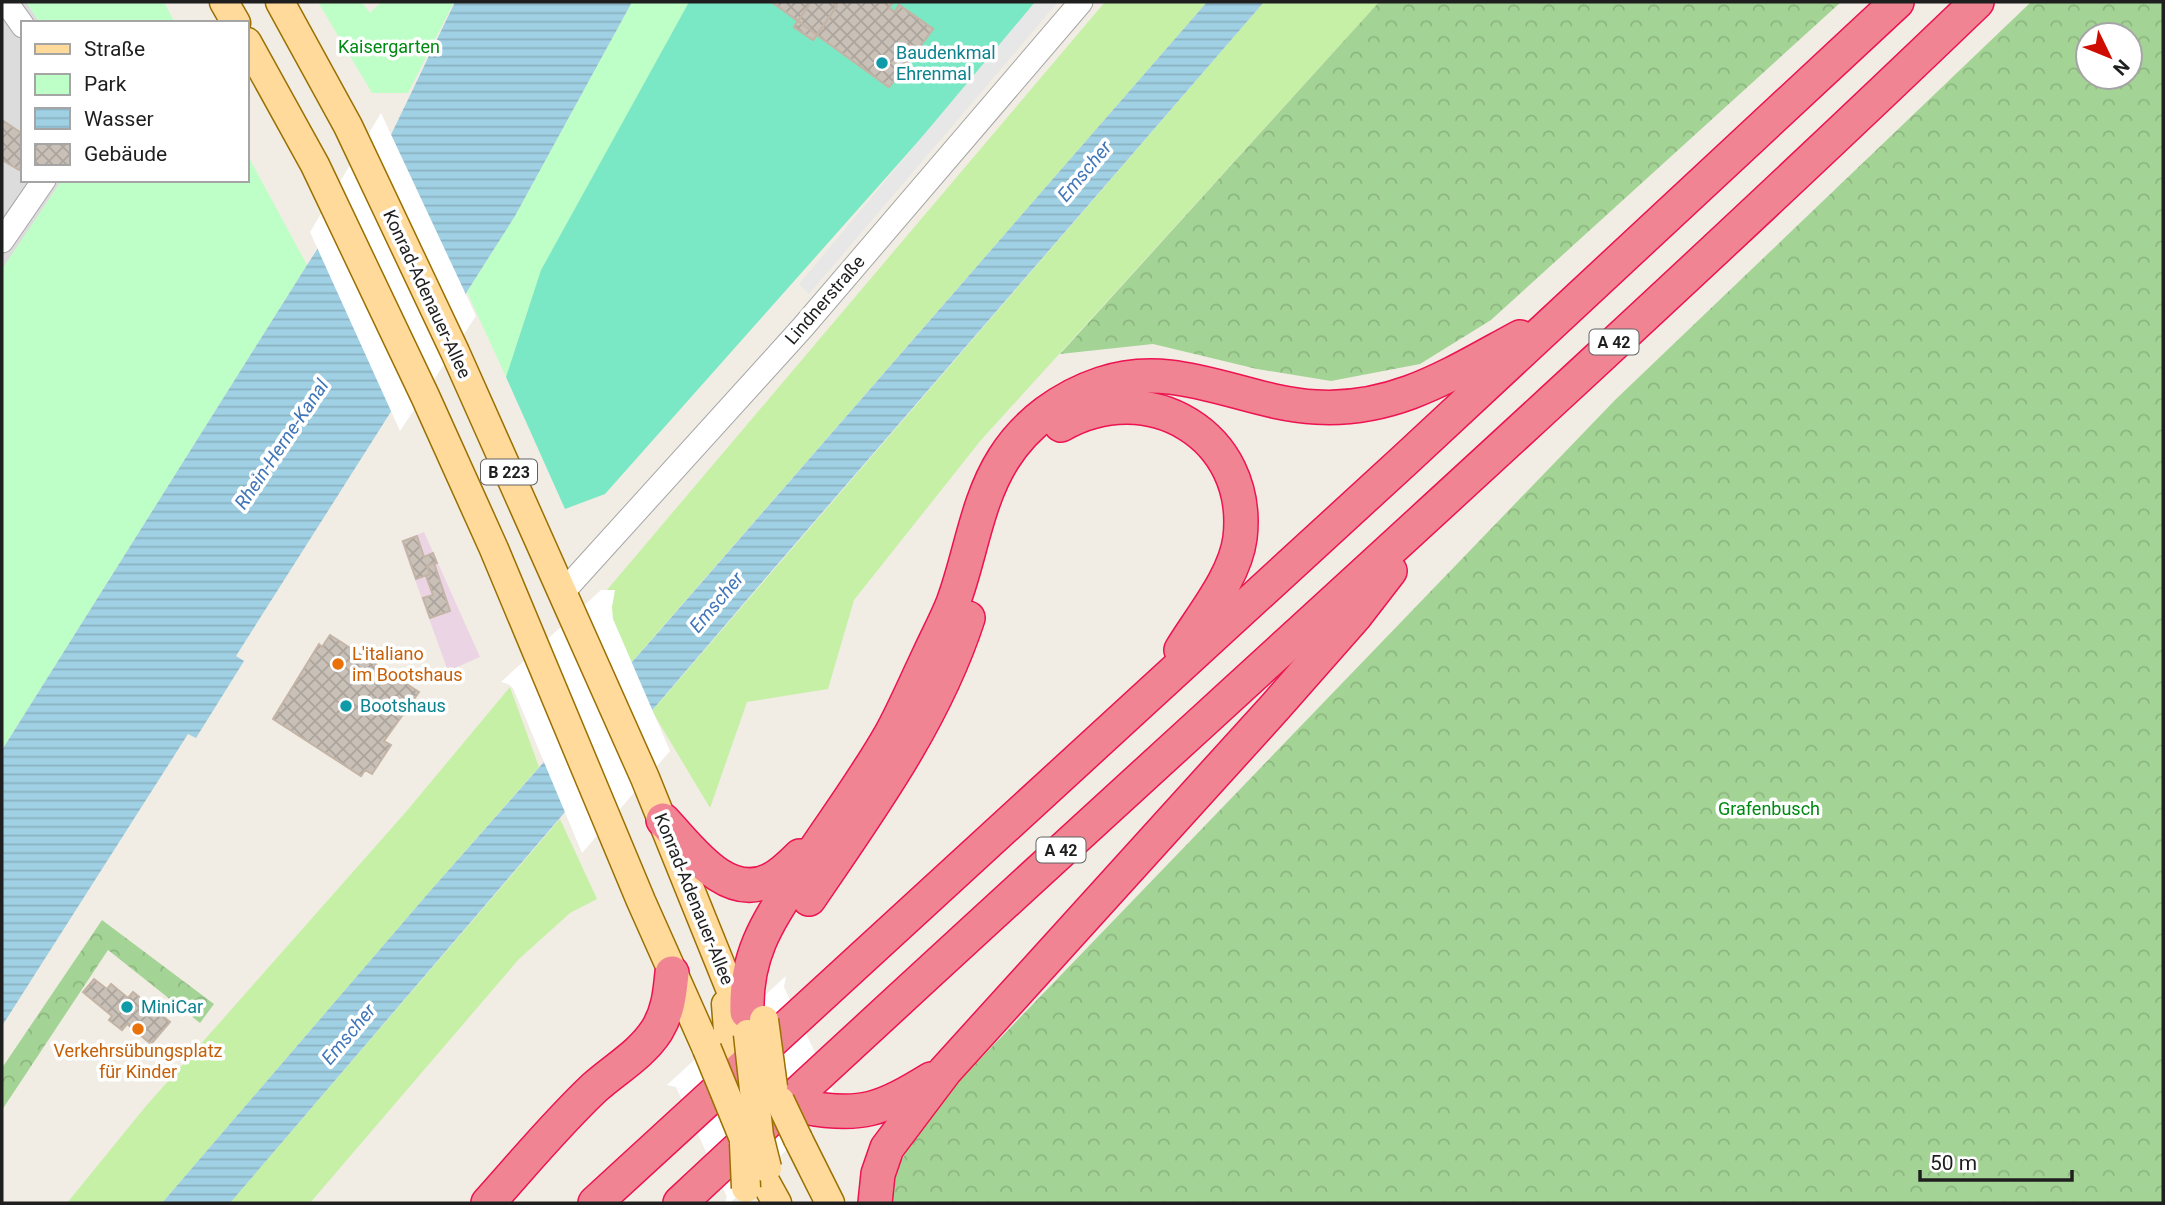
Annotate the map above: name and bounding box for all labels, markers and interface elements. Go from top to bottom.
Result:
legend [21,21,248,182]
north arrow [2074,21,2144,91]
park label: Kaisergarten [338,36,440,57]
text: Straße [84,37,145,61]
place label: Baudenkmal Ehrenmal [896,42,996,84]
marker: Baudenkmal Ehrenmal [874,55,890,71]
text: N [2108,55,2134,80]
text: Park [84,72,127,96]
text: Wasser [84,107,154,131]
water label: Emscher [1052,136,1117,206]
text: Gebäude [84,142,167,166]
street label: Konrad-Adenauer-Allee [379,206,476,381]
street label: Lindnerstraße [780,251,869,348]
road number: A 42 [1590,330,1638,354]
water label: Rhein-Herne-Kanal [230,375,334,514]
road number: B 223 [481,460,537,485]
water label: Emscher [684,567,749,637]
place label: L'italiano im Bootshaus [352,643,462,685]
marker: L'italiano im Bootshaus [330,656,346,672]
place label: Bootshaus [360,695,446,716]
marker: Bootshaus [338,698,354,714]
park label: Grafenbusch [1718,798,1820,819]
street label: Konrad-Adenauer-Allee [650,810,739,988]
road number: A 42 [1036,838,1086,862]
place label: MiniCar [141,996,203,1017]
marker: MiniCar [119,999,135,1015]
water label: Emscher [316,999,381,1069]
marker: Verkehrsübungsplatz für Kinder [130,1021,146,1037]
place label: Verkehrsübungsplatz für Kinder [54,1040,223,1082]
scale bar [1920,1138,2072,1182]
text: 50 m [1930,1151,1977,1175]

